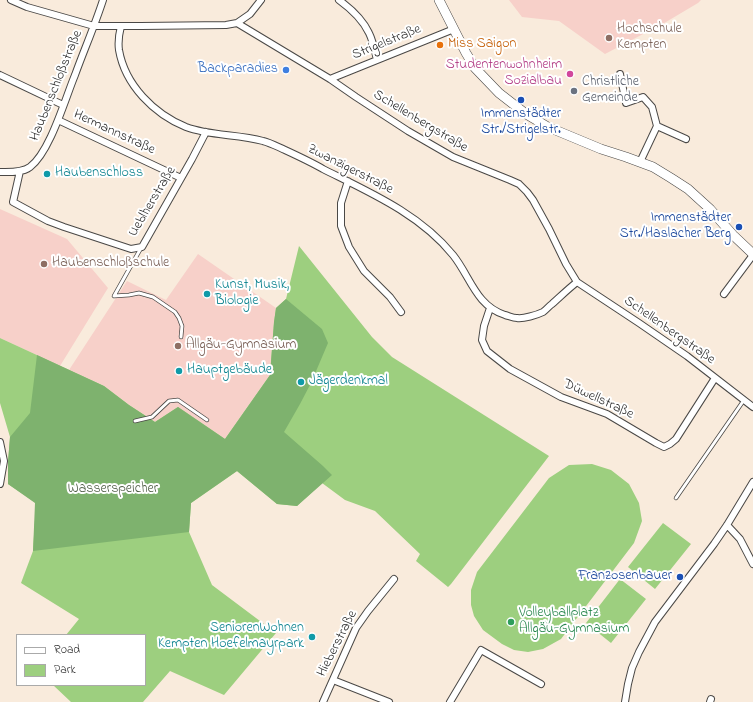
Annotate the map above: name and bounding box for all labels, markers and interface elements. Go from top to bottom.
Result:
street label: Strigelstraße [350,22,424,64]
place label: Hochschule Kempten [617,22,682,54]
street label: Haubenschloßstraße [27,28,87,144]
marker: Hochschule Kempten [604,33,614,43]
place label: Miss Saigon [448,37,516,53]
marker: Miss Saigon [435,40,445,50]
place label: Studentenwohnheim Sozialbau [446,58,562,90]
place label: Backparadies [198,62,278,78]
marker: Backparadies [281,65,291,75]
marker: Studentenwohnheim Sozialbau [565,69,575,79]
place label: Christliche Gemeinde [582,75,639,108]
marker: Christliche Gemeinde [569,86,579,96]
street label: Schellenbergstraße [370,87,470,157]
marker: Immenstädter Str./Strigelstr. [516,95,526,105]
street label: Hermannstraße [70,107,158,159]
place label: Immenstädter Str./Strigelstr. [481,107,561,140]
street label: Zwanzigerstraße [304,141,396,199]
street label: Ueblherstraße [125,164,181,240]
place label: Haubenschloss [55,166,143,182]
marker: Haubenschloss [42,169,52,179]
place label: Immenstädter Str./Haslacher Berg [620,211,731,244]
marker: Immenstädter Str./Haslacher Berg [734,222,744,232]
place label: Haubenschloßschule [52,256,169,272]
marker: Haubenschloßschule [39,259,49,269]
place label: Kunst, Musik, Biologie [215,278,289,310]
marker: Kunst, Musik, Biologie [202,289,212,299]
street label: Schellenbergstraße [620,293,718,369]
place label: Allgäu-Gymnasium [186,338,296,354]
marker: Allgäu-Gymnasium [173,341,183,351]
place label: Hauptgebäude [187,363,272,379]
marker: Hauptgebäude [174,366,184,376]
place label: Jägerdenkmal [309,374,388,390]
street label: Düwellstraße [560,376,636,424]
marker: Jägerdenkmal [296,377,306,387]
park label: Wasserspeicher [68,482,158,498]
place label: Franzosenbauer [578,569,672,585]
marker: Franzosenbauer [675,572,685,582]
place label: Volleyballplatz Allgäu-Gymnasium [519,606,629,638]
street label: Hieberstraße [314,608,362,680]
marker: Volleyballplatz Allgäu-Gymnasium [506,617,516,627]
place label: SeniorenWohnen Kempten Hoefelmayrpark [158,621,304,654]
marker: SeniorenWohnen Kempten Hoefelmayrpark [307,632,317,642]
legend [16,634,146,686]
text: Road [54,641,80,659]
text: Park [54,661,76,679]

